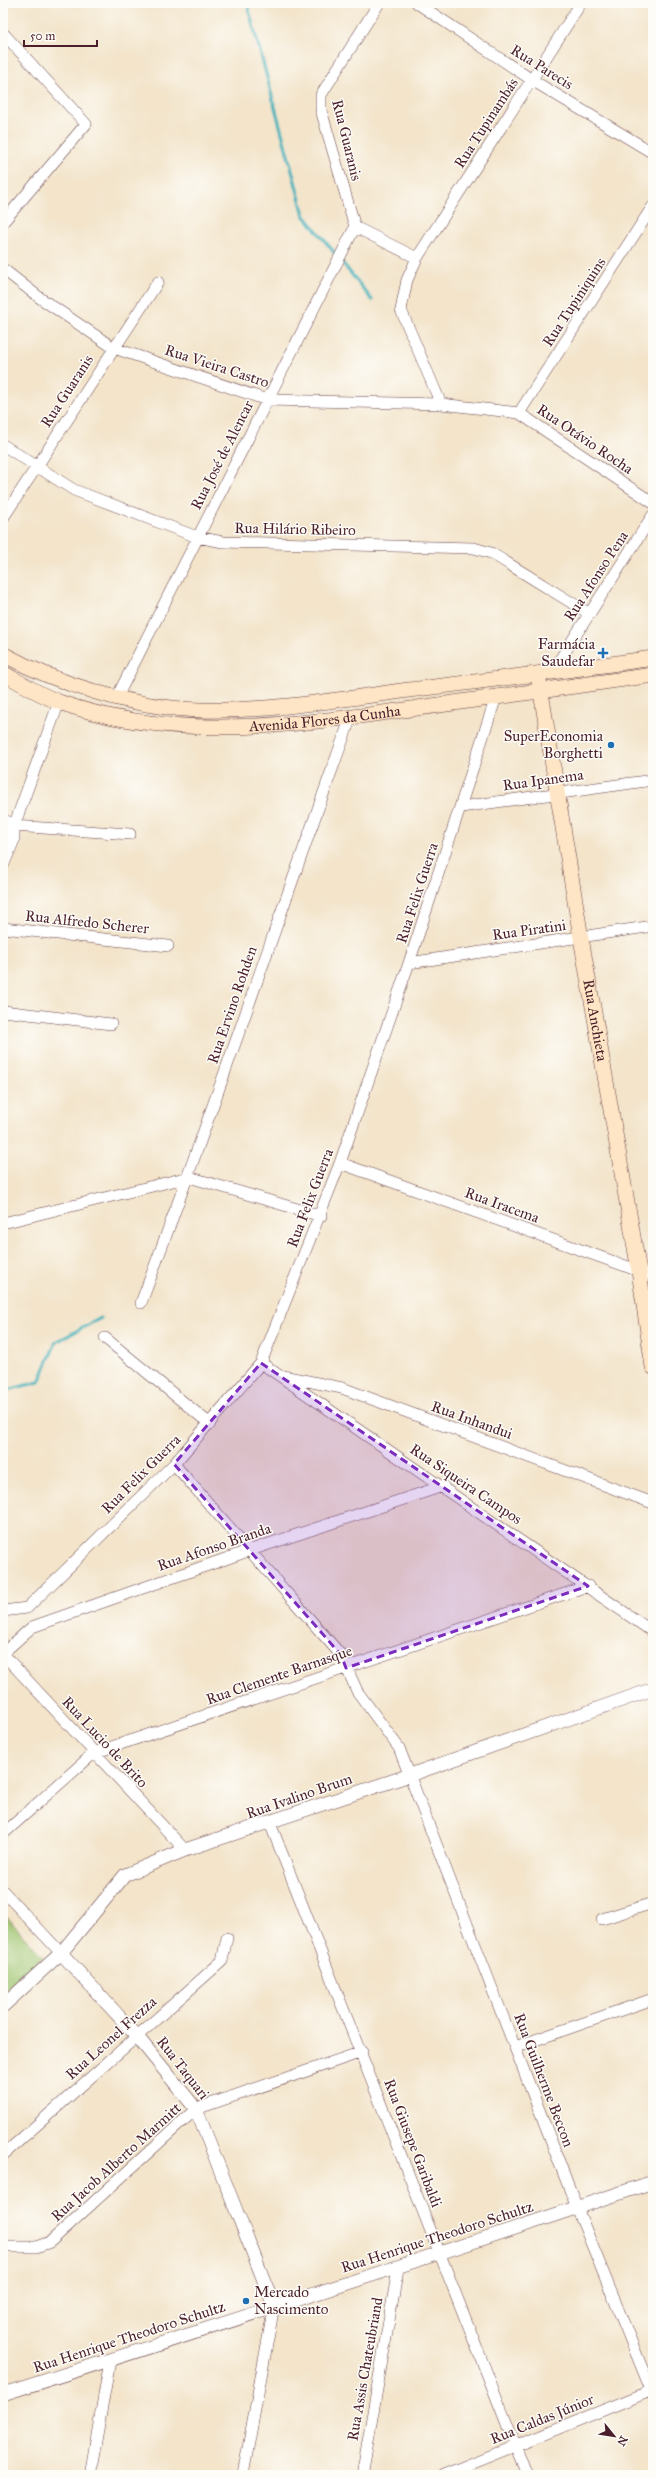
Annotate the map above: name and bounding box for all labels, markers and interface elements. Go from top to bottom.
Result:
scale bar [24,22,97,48]
text: 50 m [30,29,55,43]
street label: Rua Parecis [507,41,577,93]
street label: Rua Tupinambás [450,75,522,171]
street label: Rua Guaranis [328,98,366,182]
street label: Rua Tupiniquins [538,254,610,351]
street label: Rua Vieira Castro [163,341,272,391]
street label: Rua Guaranis [37,351,97,431]
street label: Rua José de Alencar [187,397,258,513]
street label: Rua Otávio Rocha [533,400,637,478]
street label: Rua Hilário Ribeiro [234,519,356,539]
street label: Rua Afonso Pena [560,527,632,625]
place label: Farmácia Saudefar [538,635,596,670]
marker: Farmácia Saudefar [598,648,608,658]
street label: Avenida Flores da Cunha [248,701,402,735]
place label: SuperEconomia Borghetti [504,727,604,762]
marker: SuperEconomia Borghetti [606,740,616,750]
street label: Rua Ipanema [501,765,585,795]
street label: Rua Felix Guerra [392,840,442,946]
street label: Rua Alfredo Scherer [24,907,150,937]
street label: Rua Piratini [491,916,567,944]
street label: Rua Ervino Rohden [203,944,261,1066]
street label: Rua Anchieta [579,978,611,1063]
street label: Rua Felix Guerra [283,1145,337,1250]
street label: Rua Iracema [462,1183,542,1227]
street label: Rua Inhandui [429,1397,515,1443]
street label: Rua Felix Guerra [98,1430,185,1517]
street label: Rua Siqueira Campos [406,1440,525,1529]
street label: Rua Afonso Branda [155,1519,274,1575]
street label: Rua Clemente Barnasque [204,1642,355,1709]
street label: Rua Lucio de Brito [58,1693,152,1791]
street label: Rua Ivalino Brum [244,1769,355,1823]
street label: Rua Leonel Frezza [62,1992,161,2084]
street label: Rua Guilherme Beccon [510,2011,578,2149]
street label: Rua Taquari [152,2033,213,2104]
street label: Rua Giusepe Garibaldi [380,2076,446,2210]
street label: Rua Jacob Alberto Marmitt [47,2098,186,2226]
street label: Rua Henrique Theodoro Schultz [339,2197,536,2278]
place label: Mercado Nascimento [254,2283,329,2318]
street label: Rua Assis Chateubriand [344,2295,387,2442]
marker: Mercado Nascimento [241,2296,251,2306]
street label: Rua Henrique Theodoro Schultz [31,2297,228,2378]
street label: Rua Caldas Júnior [488,2390,597,2449]
north arrow [594,2416,634,2456]
text: N [614,2433,630,2449]

